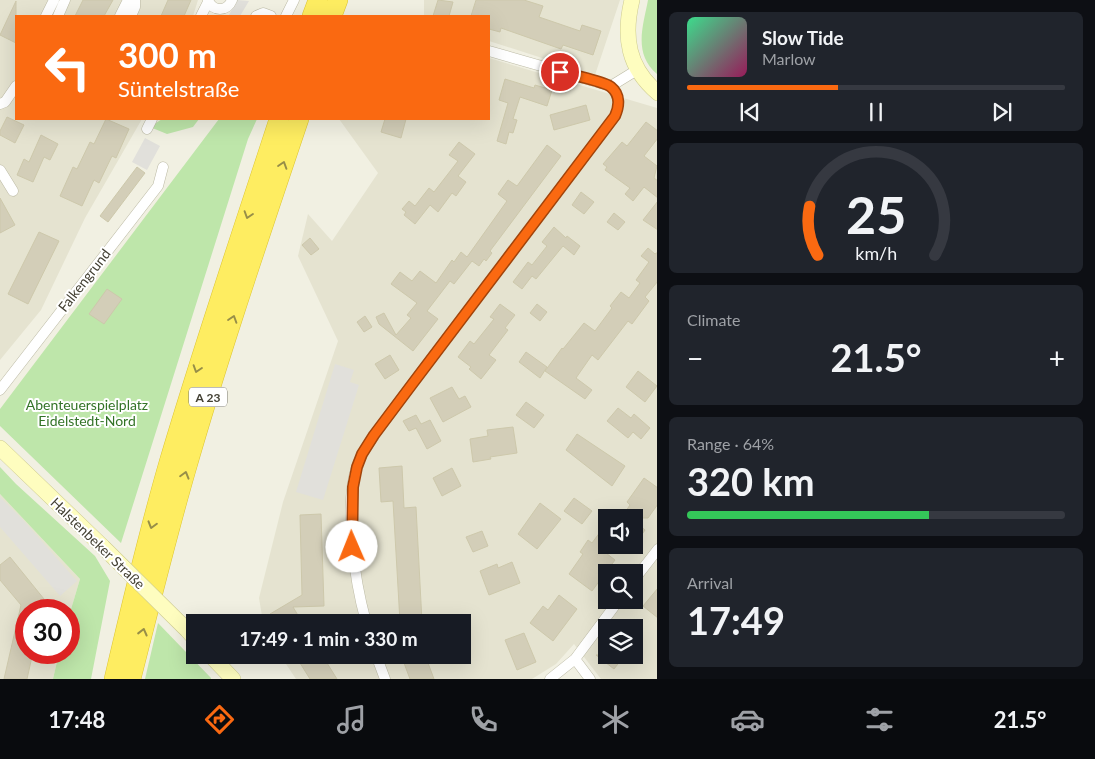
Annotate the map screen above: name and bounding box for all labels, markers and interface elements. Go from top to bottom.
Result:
text: Slow Tide [762,26,844,49]
text: 300 m [118,33,217,75]
icon: left [35,35,100,100]
text: Marlow [762,49,816,68]
pin [539,51,581,93]
icon: arrive [546,58,574,86]
text: Süntelstraße [118,75,239,102]
icon: previous [736,98,764,126]
icon: pause [862,98,890,126]
icon: next [988,98,1016,126]
one-way arrow [278,161,288,170]
text: 25 [846,183,906,245]
one-way arrow [243,210,253,219]
text: km/h [855,242,897,264]
street label: Falkengrund [54,245,114,315]
text: Climate [687,310,740,329]
one-way arrow [227,316,237,324]
text: 21.5° [831,334,921,380]
text: − [687,341,703,375]
text: + [1049,341,1065,375]
one-way arrow [193,365,203,373]
road number: A 23 [189,388,227,407]
park label: Abenteuerspielplatz Eidelstedt-Nord [26,396,148,429]
text: Range · 64% [687,434,774,453]
text: 320 km [687,458,815,504]
one-way arrow [179,471,189,479]
street label: Halstenbeker Straße [47,494,149,592]
map controls [598,509,643,664]
button: sound [598,509,643,554]
position arrow [325,520,377,572]
one-way arrow [147,521,157,529]
button: search [598,564,643,609]
text: Arrival [687,573,733,592]
text: 17:49 [687,597,785,643]
speed limit sign: 30 [15,599,80,664]
button: layers [598,619,643,664]
one-way arrow [137,627,148,636]
text: 17:49 · 1 min · 330 m [239,627,418,650]
icon: directions [202,702,237,737]
icon: music [334,702,369,737]
icon: phone [466,702,501,737]
icon: climate [598,702,633,737]
icon: car [730,702,765,737]
icon: filters [862,702,897,737]
text: 17:48 [48,706,105,733]
text: 21.5° [994,706,1047,733]

